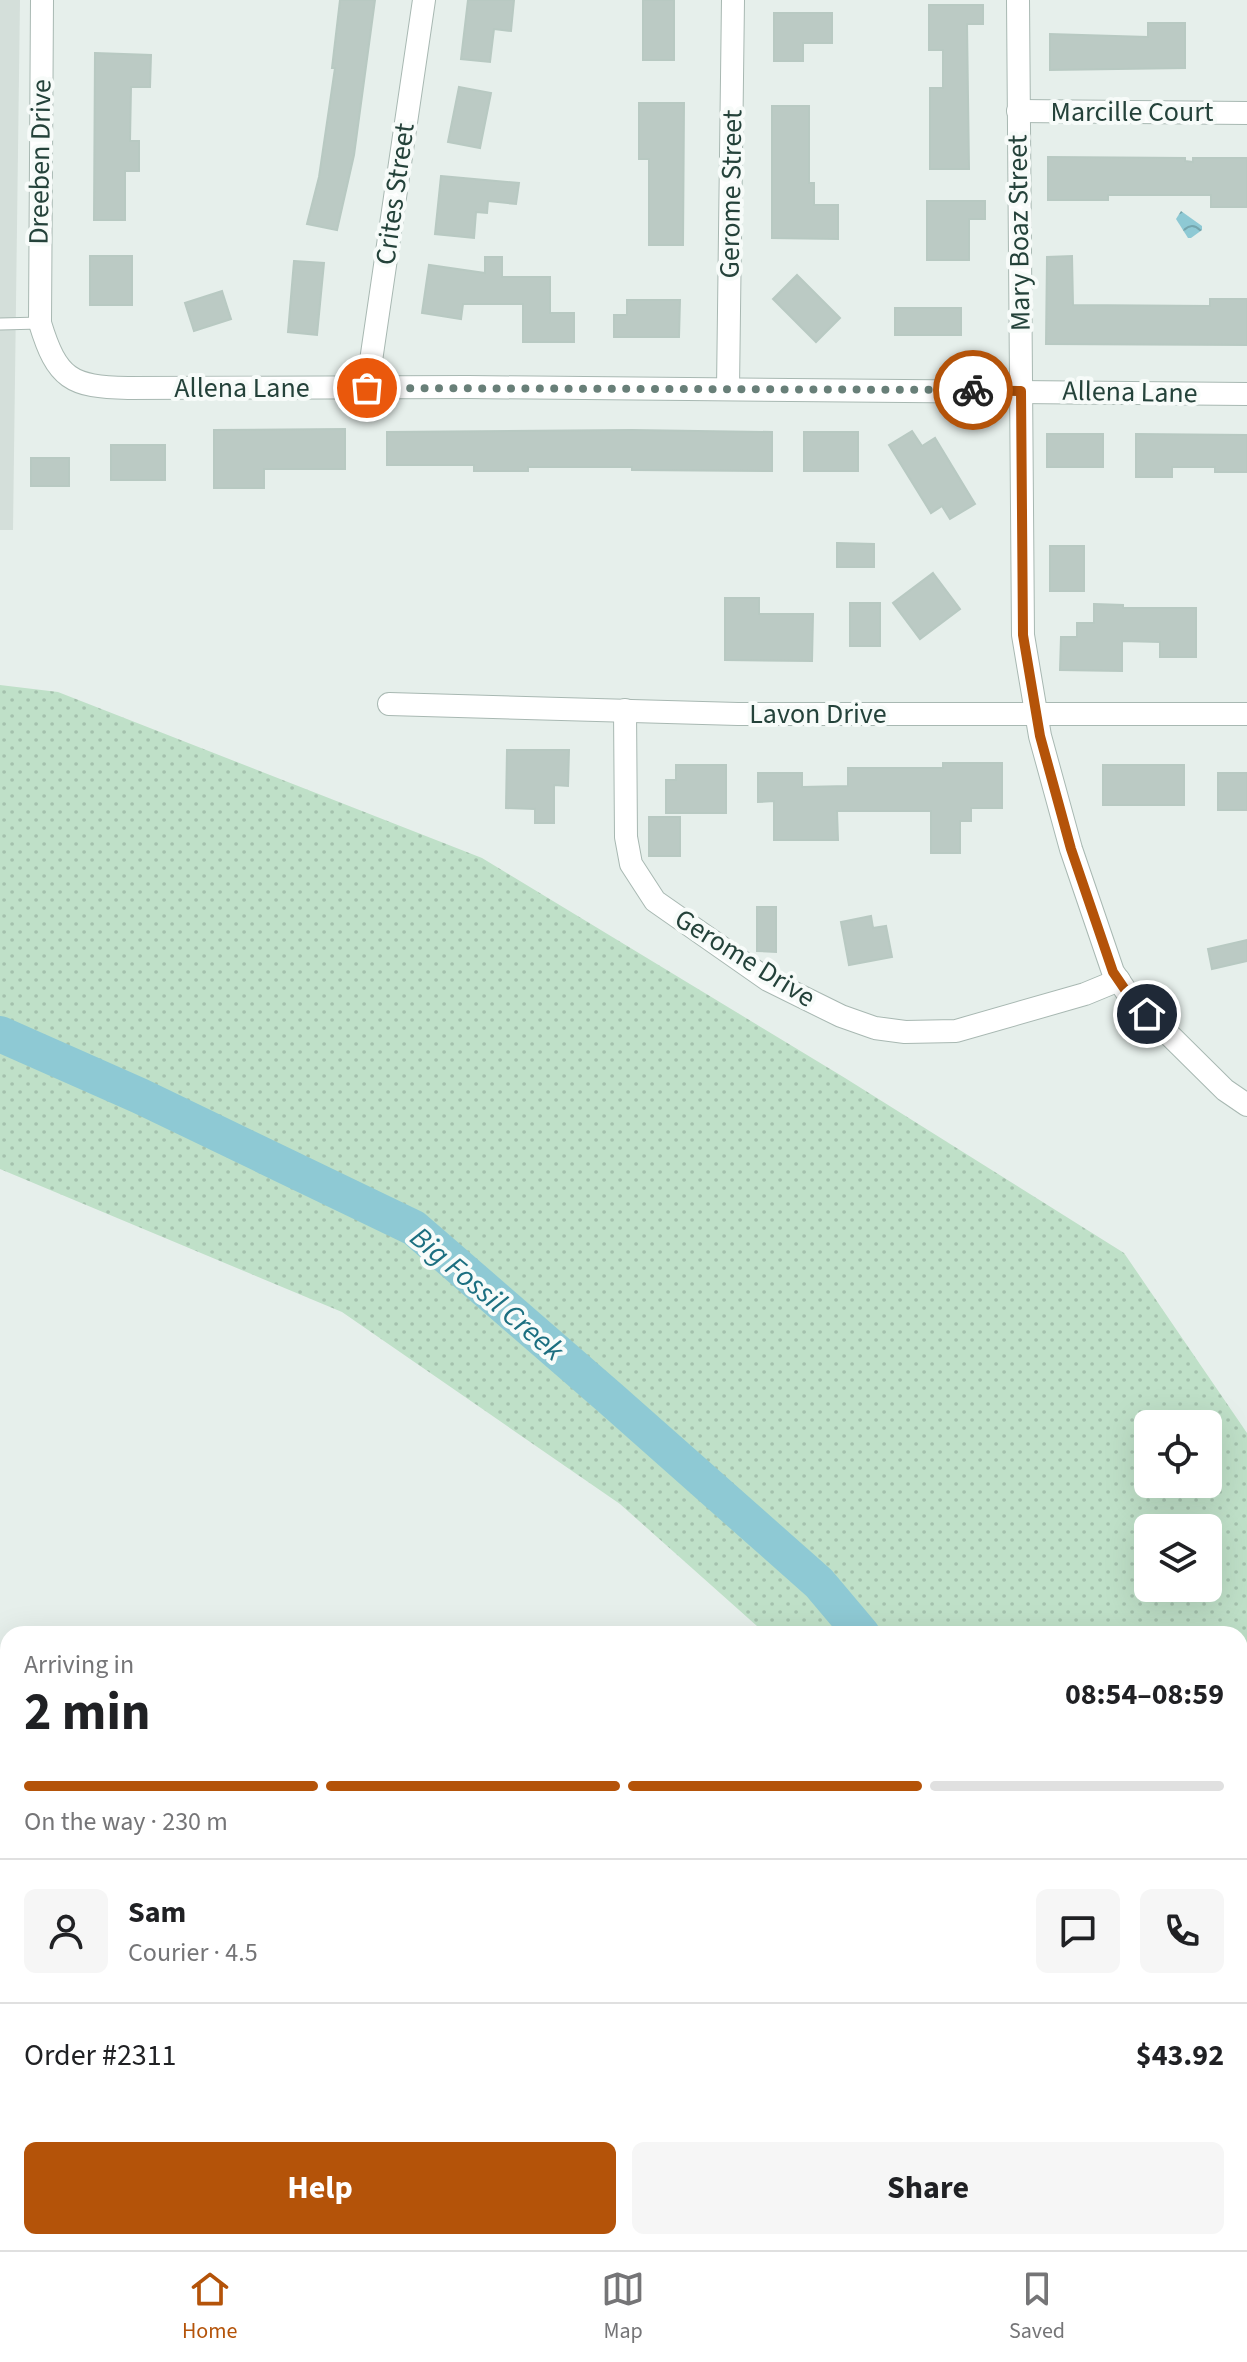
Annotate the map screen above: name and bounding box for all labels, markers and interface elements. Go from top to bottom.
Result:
street label: Dreeben Drive [19,79,61,245]
street label: Marcille Court [1051,92,1214,132]
street label: Gerome Street [710,109,752,279]
street label: Crites Street [365,120,425,268]
street label: Mary Boaz Street [997,134,1041,332]
courier [933,350,1013,430]
pin [333,354,401,422]
icon: bag [345,366,389,410]
street label: Allena Lane [174,368,310,408]
icon: bike [951,368,995,412]
street label: Allena Lane [1062,371,1198,413]
street label: Lavon Drive [749,694,887,734]
street label: Gerome Drive [667,899,823,1017]
pin [1113,980,1181,1048]
icon: home [1125,992,1169,1036]
water label: Big Fossil Creek [401,1217,574,1372]
map controls [1134,1410,1222,1602]
button: locate [1134,1410,1222,1498]
button: layers [1134,1514,1222,1602]
text: Arriving in [24,1646,134,1683]
text: 08:54–08:59 [1065,1673,1224,1716]
text: 2 min [24,1676,151,1750]
text: On the way · 230 m [24,1803,228,1840]
button: person [24,1889,108,1973]
button: chat [1036,1889,1120,1973]
button: phone [1140,1889,1224,1973]
text: Sam [128,1891,186,1934]
text: Courier · 4.5 [128,1934,258,1971]
text: Order #2311 [24,2034,177,2077]
text: $43.92 [1136,2034,1224,2077]
button: Help [24,2142,616,2234]
button: Share [632,2142,1224,2234]
tab: Home [182,2267,237,2347]
tab: Map [601,2267,645,2347]
tab: Saved [1009,2267,1065,2347]

